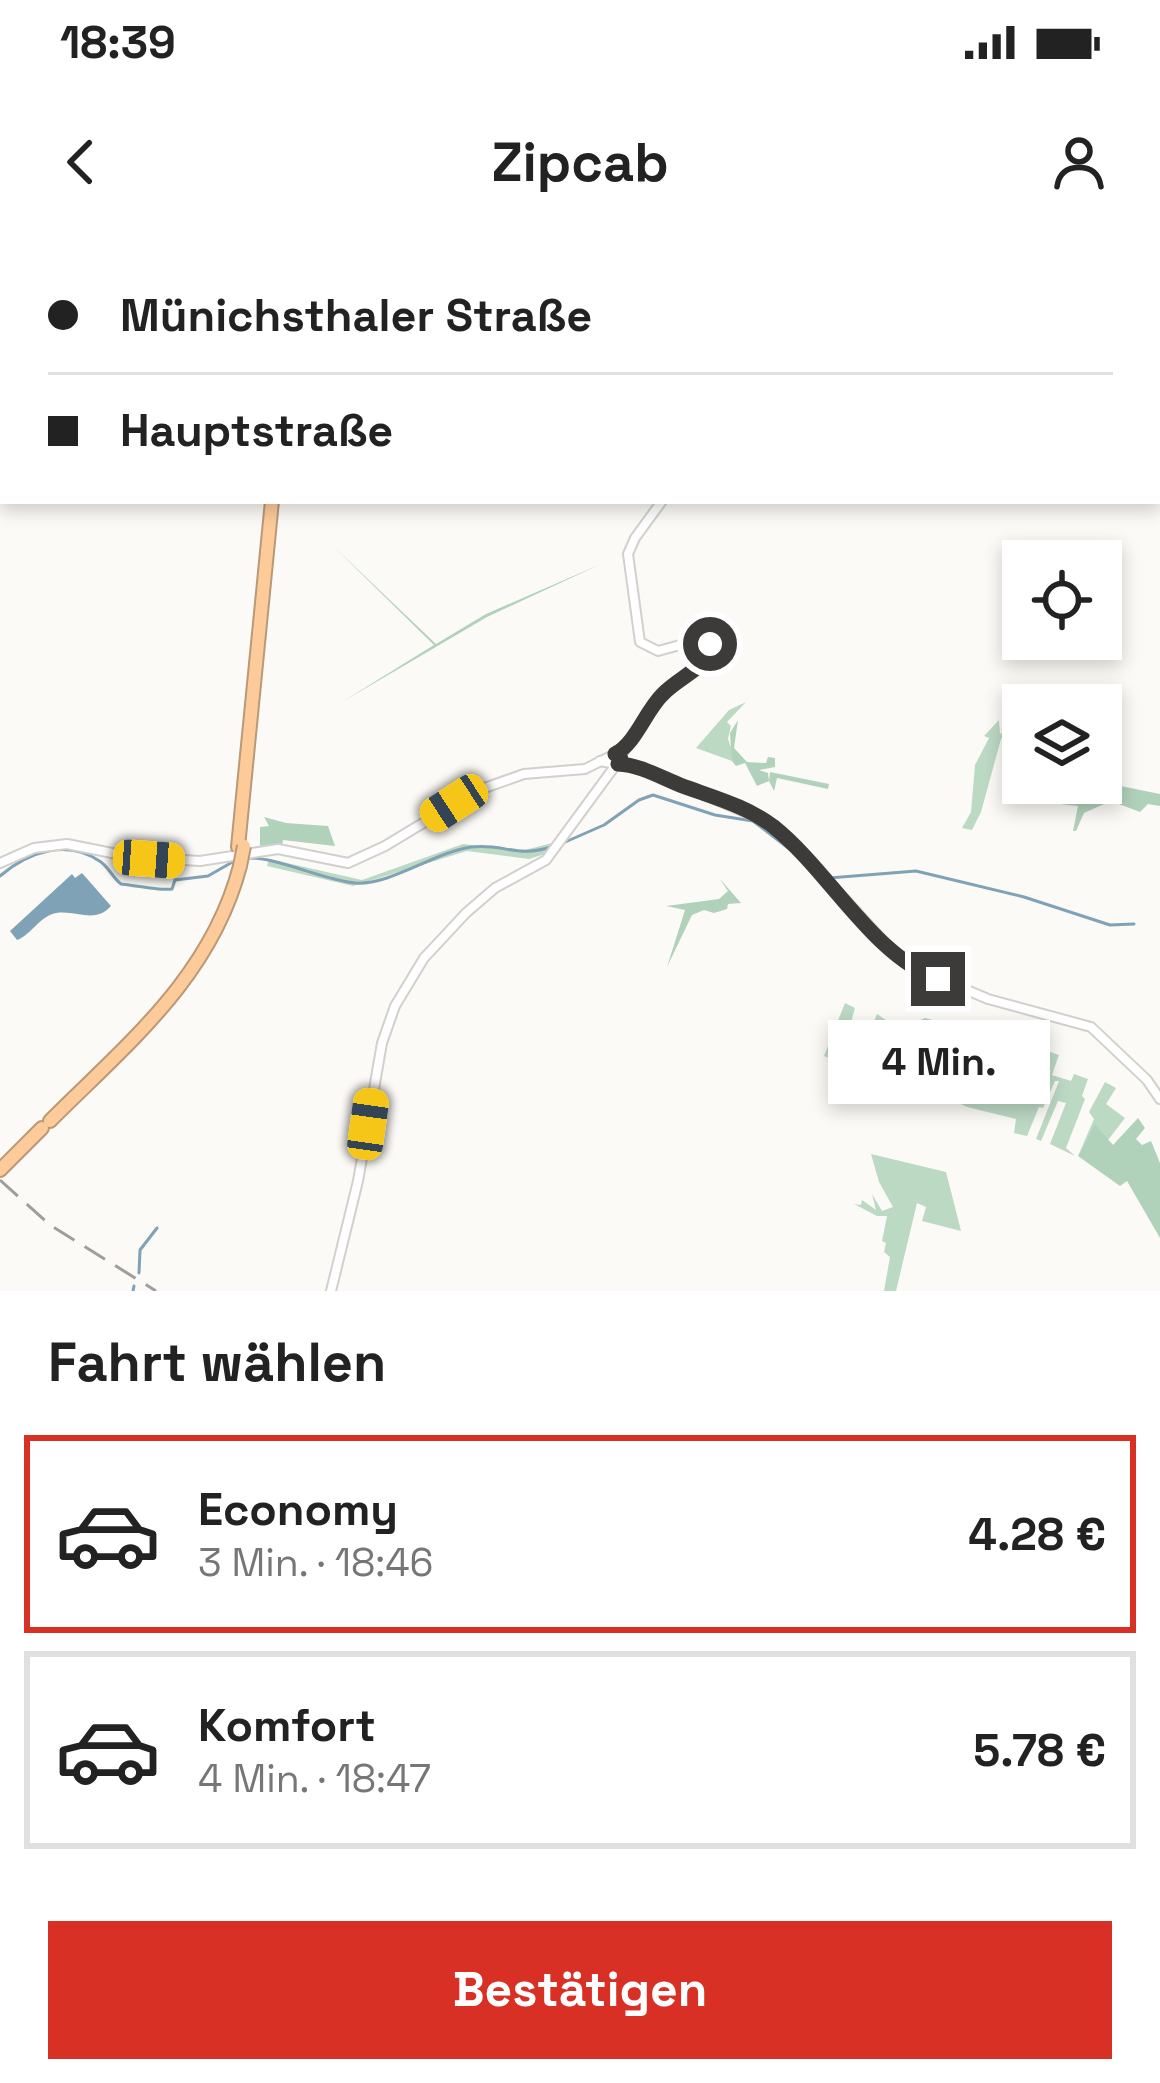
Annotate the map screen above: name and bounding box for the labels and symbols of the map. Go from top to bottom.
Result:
route start [683,617,737,671]
car [414,768,494,838]
car [112,839,186,879]
route end [911,952,965,1006]
callout: 4 Min. [827,1021,1049,1105]
car [345,1086,391,1162]

